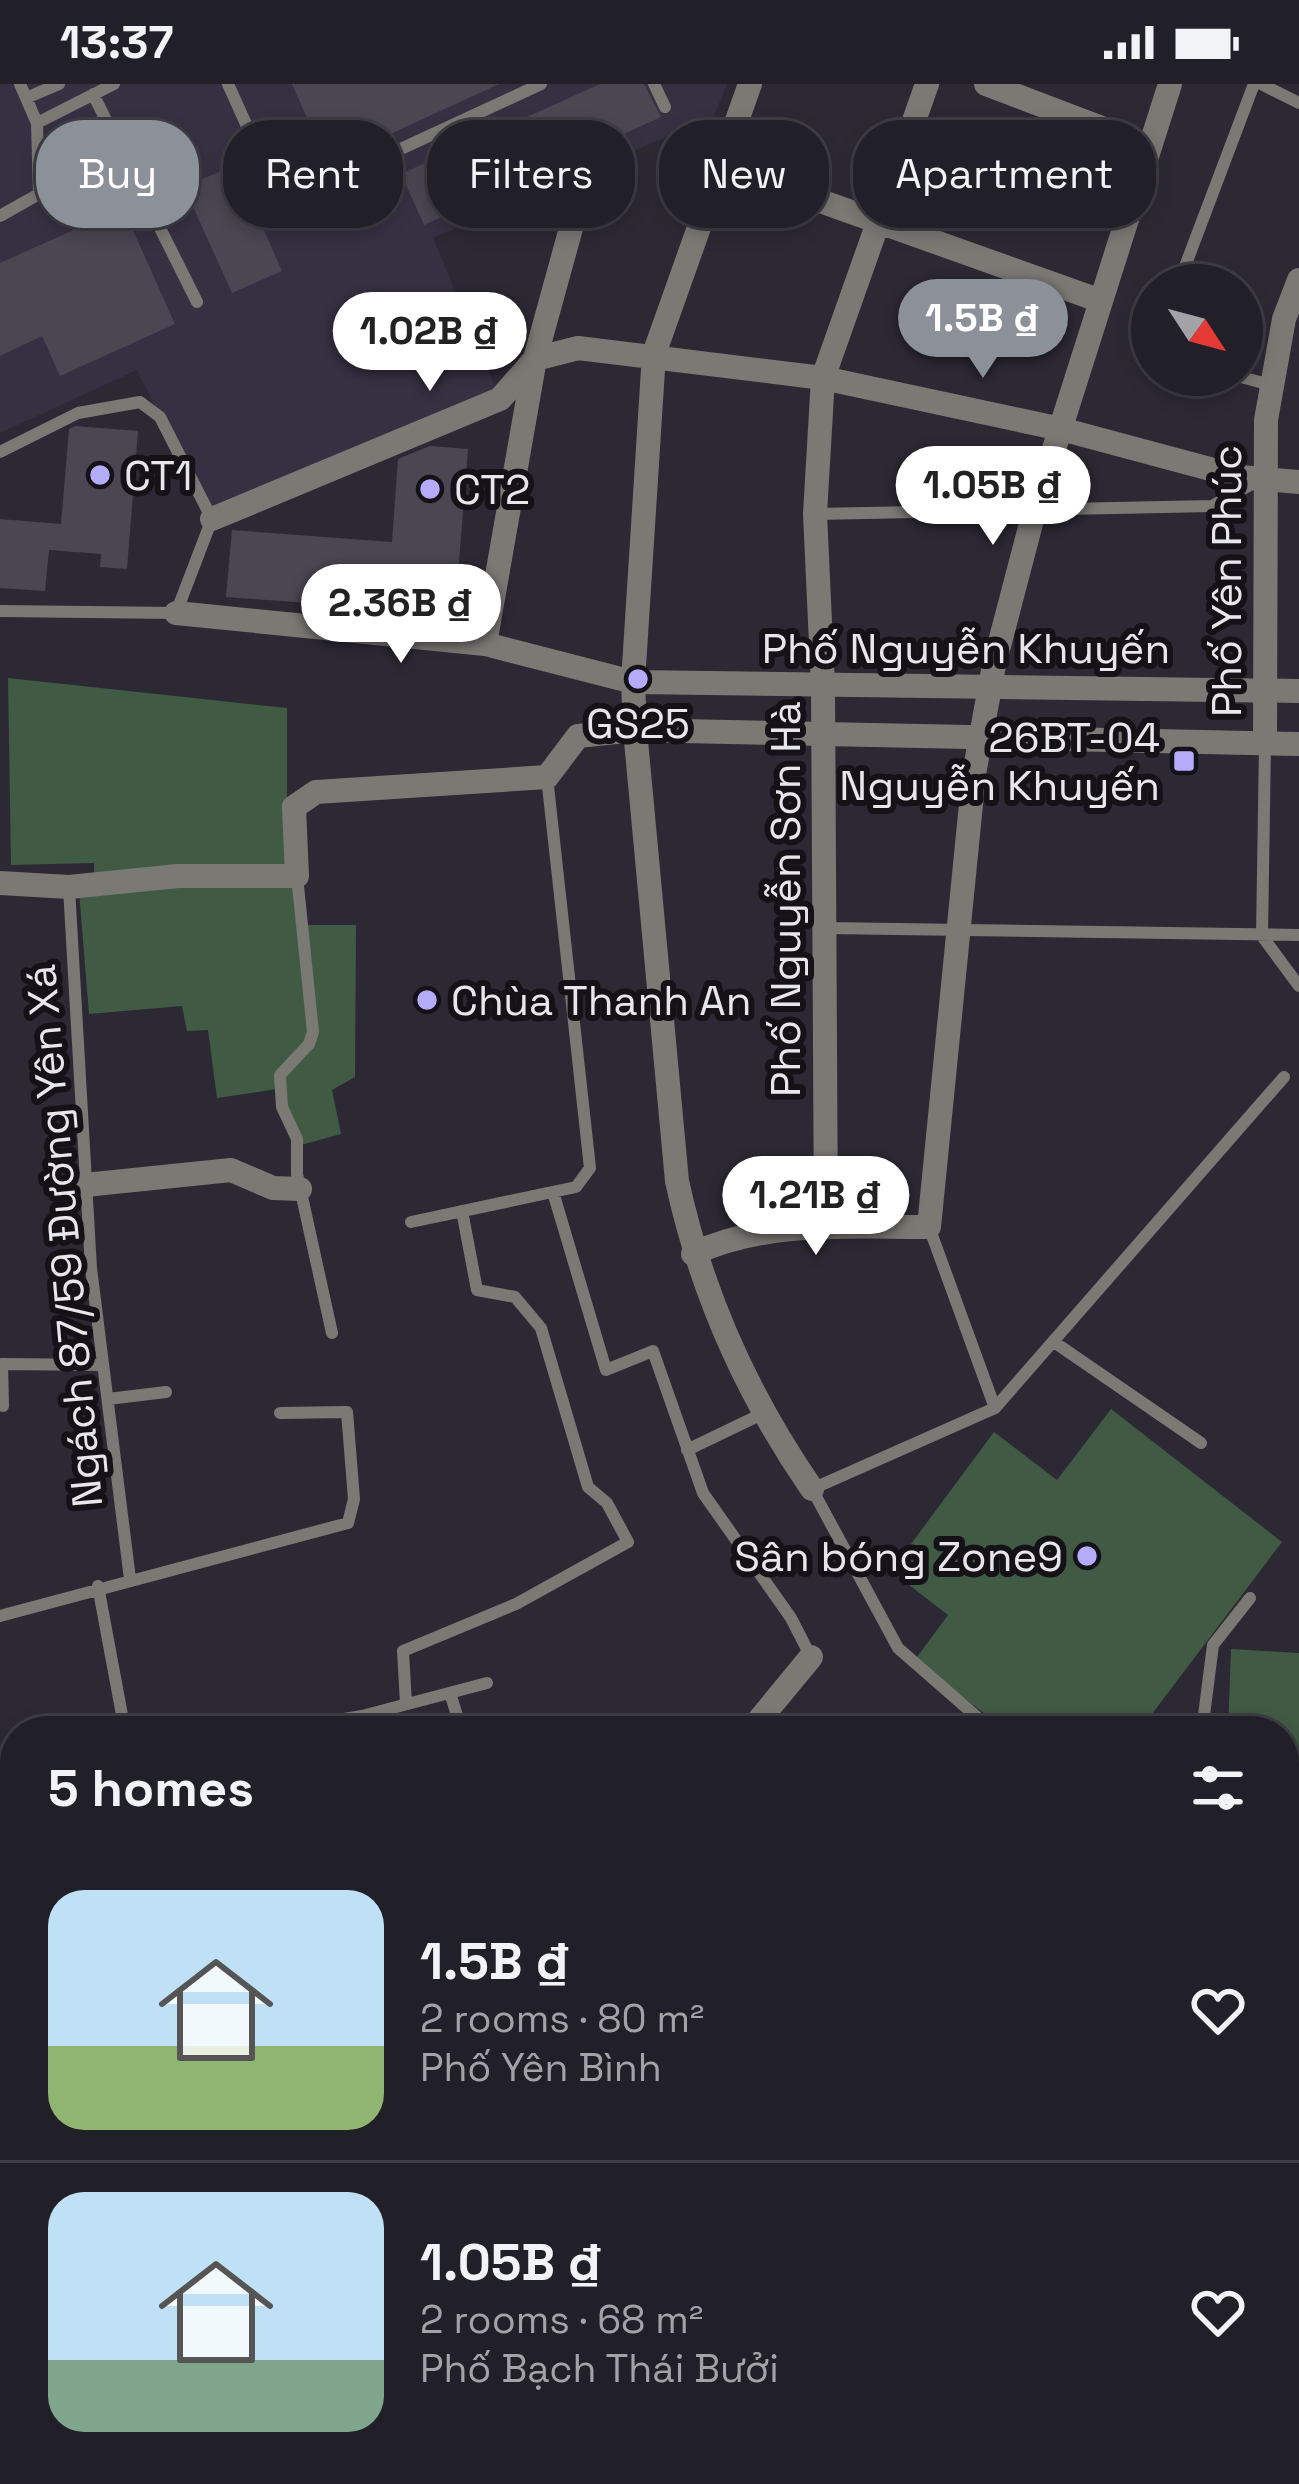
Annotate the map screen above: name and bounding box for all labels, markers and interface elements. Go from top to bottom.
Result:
text: 13:37 [60,14,173,71]
chip: Buy [36,120,199,228]
chip: Rent [223,120,403,228]
chip: Filters [427,120,635,228]
chip: New [659,120,829,228]
chip: Apartment [853,120,1156,228]
north arrow [1131,264,1263,396]
map controls [1131,264,1263,396]
pin: 1.5B ₫ [885,279,1081,381]
pin: 1.02B ₫ [319,292,541,394]
text: 1.5B ₫ [925,293,1041,342]
text: 1.02B ₫ [360,306,500,355]
street label: Phố Yên Phúc [1200,445,1253,717]
pin: 1.05B ₫ [882,446,1104,548]
place label: CT1 [124,449,193,502]
text: 1.05B ₫ [923,460,1063,509]
marker: CT1 [87,462,113,488]
place label: CT2 [454,463,530,516]
marker: CT2 [417,476,443,502]
pin: 2.36B ₫ [290,564,512,666]
text: 2.36B ₫ [328,578,474,627]
street label: Phố Nguyễn Khuyến [762,622,1170,675]
marker: GS25 [625,666,651,692]
place label: GS25 [586,697,690,750]
street label: Phố Nguyễn Sơn Hà [759,701,812,1097]
place label: 26BT-04 Nguyễn Khuyến [839,711,1160,812]
marker: 26BT-04 Nguyễn Khuyến [1171,748,1197,774]
street label: Ngách 87/59 Đường Yên Xá [14,962,114,1510]
place label: Chùa Thanh An [451,974,751,1027]
marker: Chùa Thanh An [414,987,440,1013]
pin: 1.21B ₫ [705,1156,927,1258]
text: 1.21B ₫ [749,1170,883,1219]
place label: Sân bóng Zone9 [734,1530,1063,1583]
marker: Sân bóng Zone9 [1074,1543,1100,1569]
icon: filters [1185,1755,1251,1821]
text: 5 homes [48,1756,254,1821]
text: 1.5B ₫ [420,1929,572,1994]
icon: home [144,1938,288,2082]
icon: heart [1185,1977,1251,2043]
text: 2 rooms · 80 m² [420,1994,704,2043]
text: Phố Yên Bình [420,2043,662,2092]
text: 1.05B ₫ [420,2230,604,2295]
icon: home [144,2240,288,2384]
icon: heart [1185,2279,1251,2345]
text: 2 rooms · 68 m² [420,2295,703,2344]
text: Phố Bạch Thái Bưởi [420,2344,779,2393]

